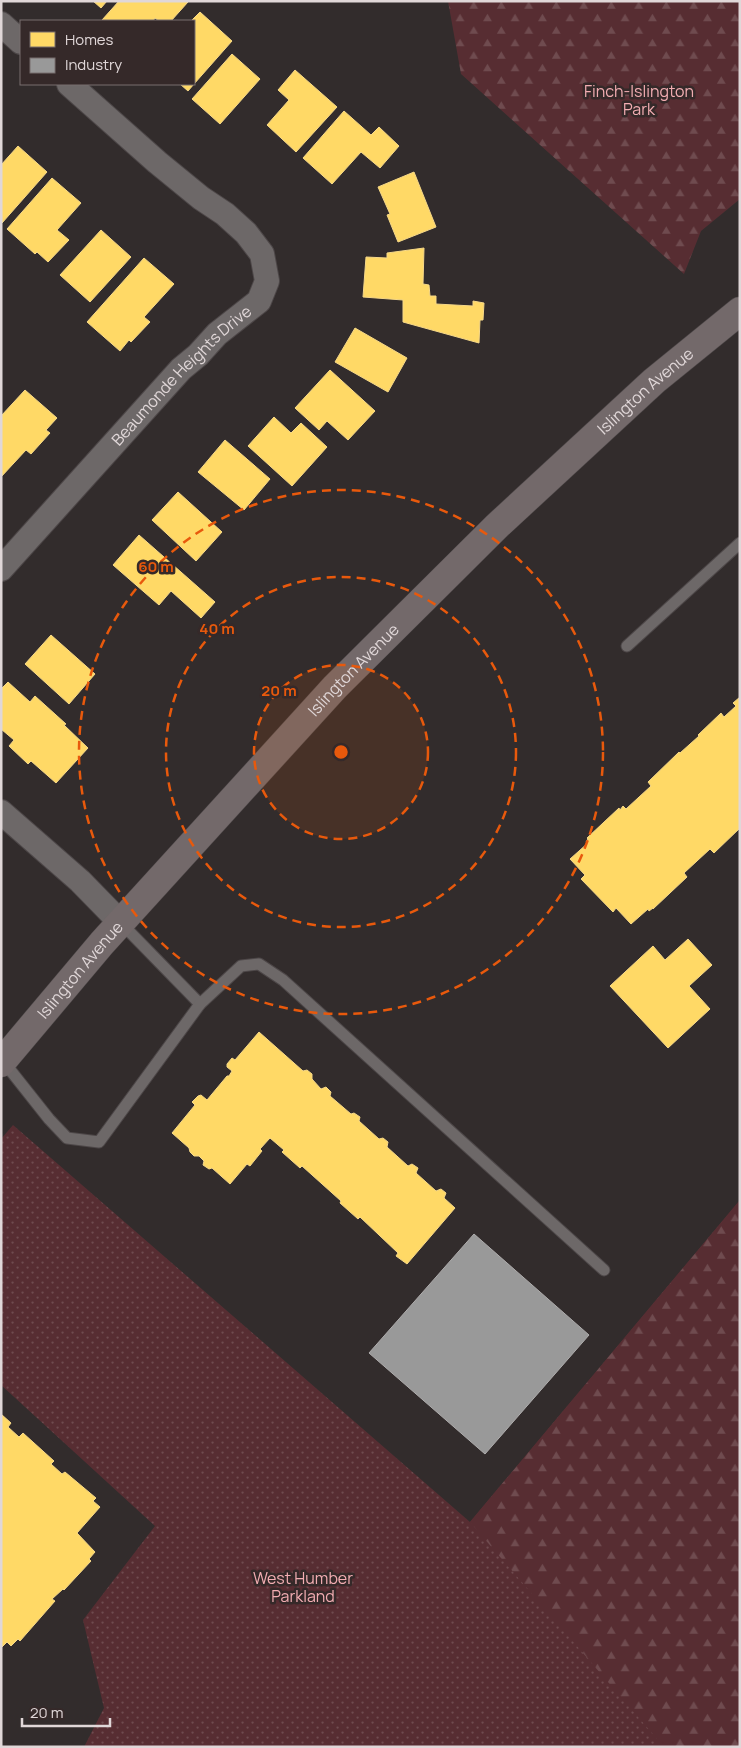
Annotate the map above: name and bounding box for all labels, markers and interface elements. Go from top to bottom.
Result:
legend [20,20,195,85]
text: Homes [65,29,114,50]
text: Industry [65,54,122,75]
park label: Finch-Islington Park [584,80,694,120]
street label: Beaumonde Heights Drive [106,300,256,450]
street label: Islington Avenue [592,342,698,439]
text: 60 m [138,556,174,577]
text: 40 m [199,618,235,639]
street label: Islington Avenue [303,619,404,721]
text: 20 m [261,680,297,701]
centre of rings [332,743,350,761]
street label: Islington Avenue [32,916,128,1023]
park label: West Humber Parkland [253,1567,353,1607]
scale bar [22,1696,110,1728]
text: 20 m [30,1702,63,1723]

